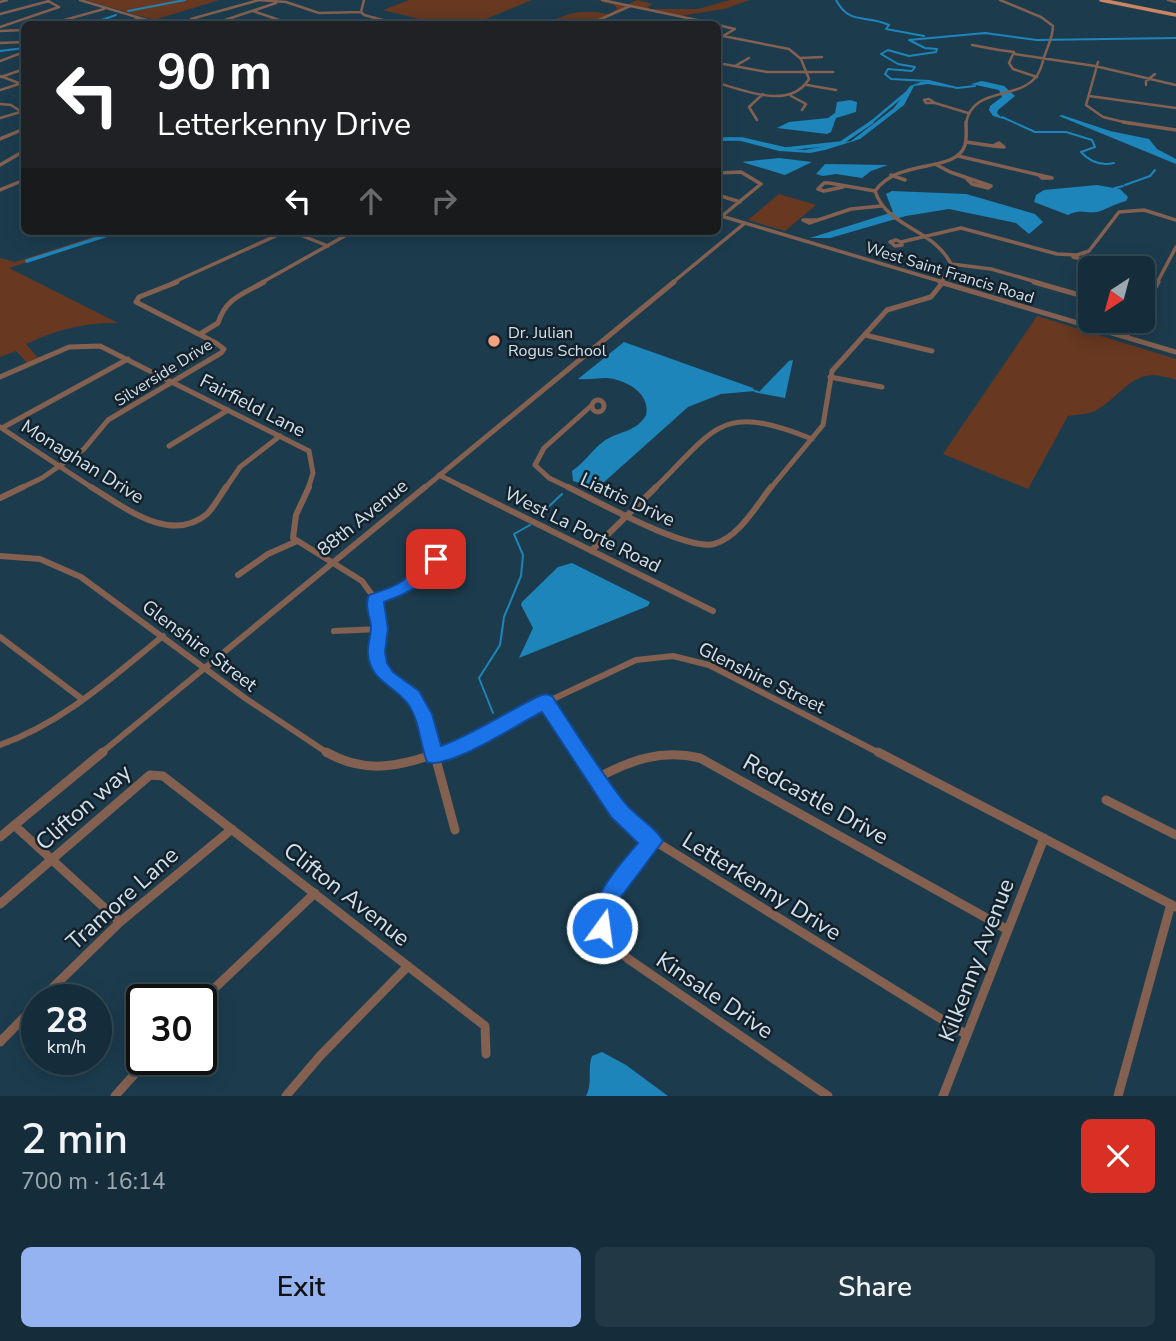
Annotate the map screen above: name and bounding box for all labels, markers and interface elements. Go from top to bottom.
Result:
text: 90 m [157,39,272,106]
icon: left [42,49,133,140]
text: Letterkenny Drive [157,103,411,146]
icon: left [279,182,317,220]
icon: ahead [352,182,390,220]
icon: right [425,182,463,220]
street label: West Saint Francis Road [863,237,1037,309]
north arrow [1078,256,1155,332]
map controls [1078,256,1155,333]
place label: Dr. Julian Rogus School [508,322,607,362]
marker: Dr. Julian Rogus School [486,333,502,349]
street label: Silverside Drive [110,334,217,412]
street label: Fairfield Lane [195,368,310,444]
street label: Monaghan Drive [16,414,149,510]
street label: Liatris Drive [576,467,679,533]
street label: 88th Avenue [312,473,413,562]
street label: West La Porte Road [500,481,665,579]
pin [406,529,466,589]
icon: arrive [417,540,455,578]
street label: Glenshire Street [136,594,263,698]
street label: Glenshire Street [694,636,830,720]
street label: Redcastle Drive [737,747,894,852]
street label: Clifton way [29,757,138,858]
street label: Letterkenny Drive [676,825,847,948]
street label: Clifton Avenue [277,835,416,954]
street label: Tramore Lane [60,840,185,957]
street label: Kilkenny Avenue [931,874,1022,1046]
position arrow [565,891,639,965]
street label: Kinsale Drive [650,945,780,1046]
speed limit sign: 30 [126,984,217,1075]
text: 28 [45,997,88,1044]
text: km/h [47,1035,86,1059]
text: 2 min [21,1111,128,1168]
button: close [1081,1119,1155,1193]
text: 700 m · 16:14 [21,1166,166,1197]
button: Exit [21,1247,581,1327]
button: Share [595,1247,1155,1327]

